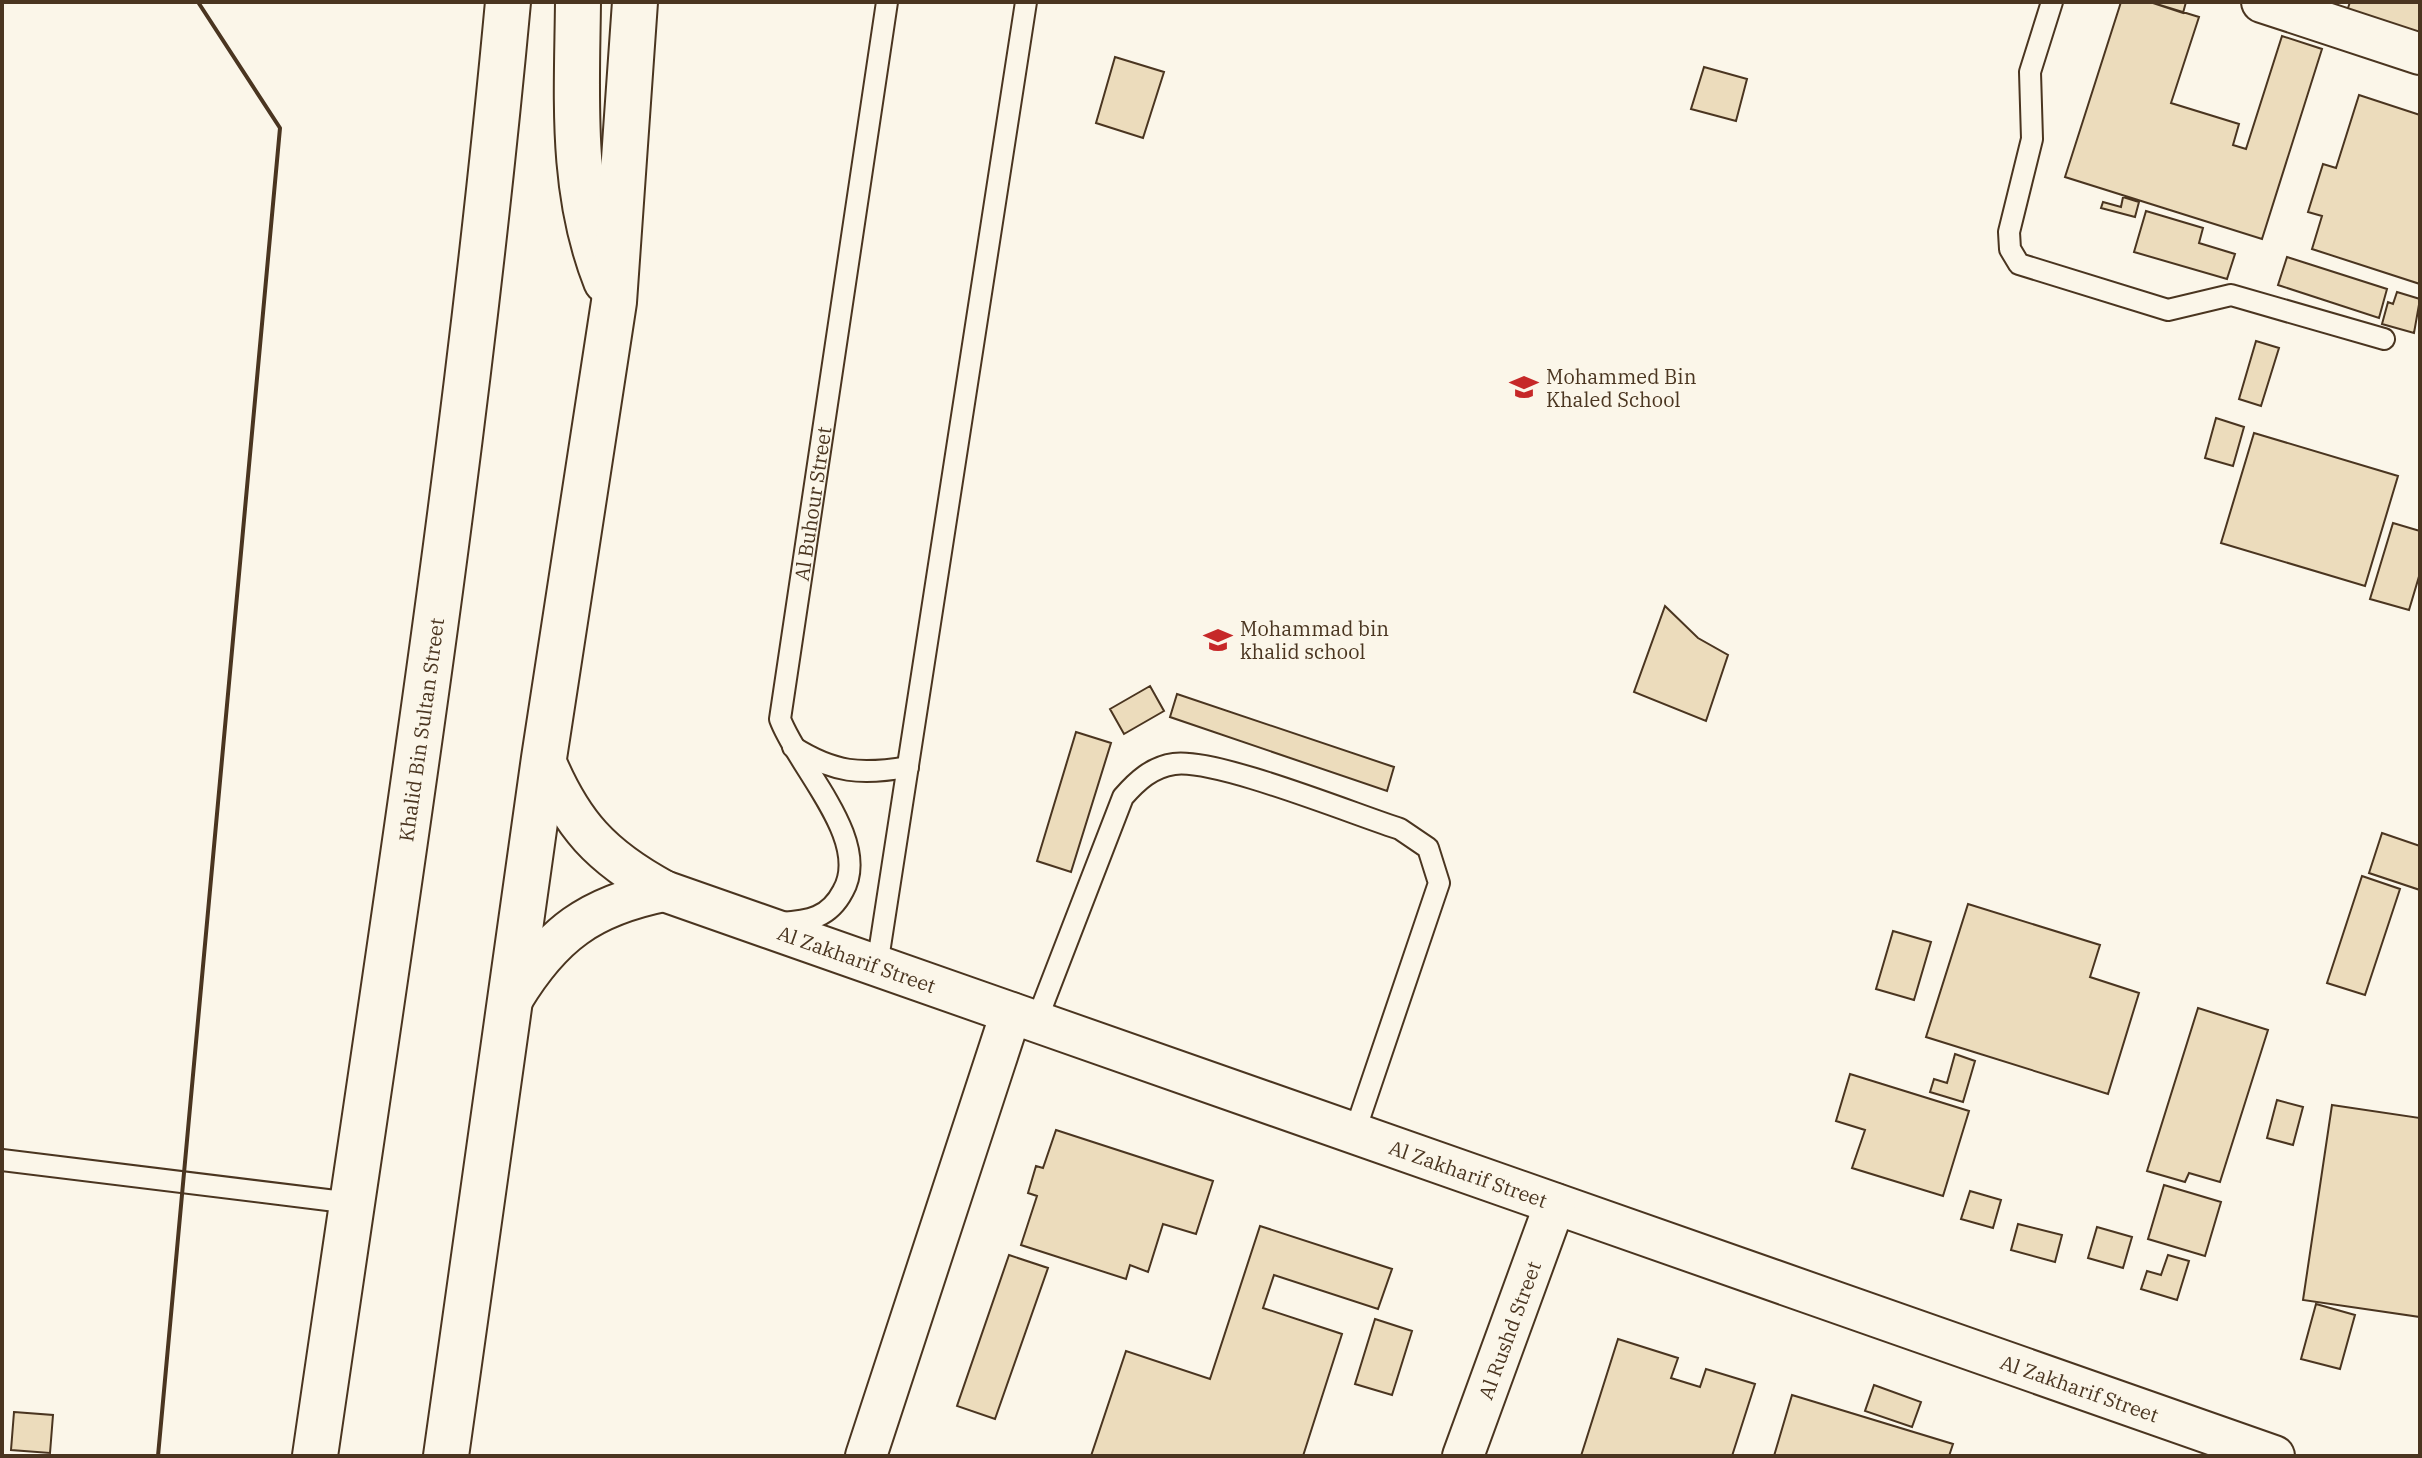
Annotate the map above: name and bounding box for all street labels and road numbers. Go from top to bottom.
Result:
street label: Al Buhour Street [787,425,837,583]
street label: Khalid Bin Sultan Street [392,616,450,843]
street label: Al Zakharif Street [774,918,940,999]
street label: Al Zakharif Street [1386,1133,1551,1213]
street label: Al Rushd Street [1471,1257,1547,1403]
street label: Al Zakharif Street [1997,1348,2162,1428]

